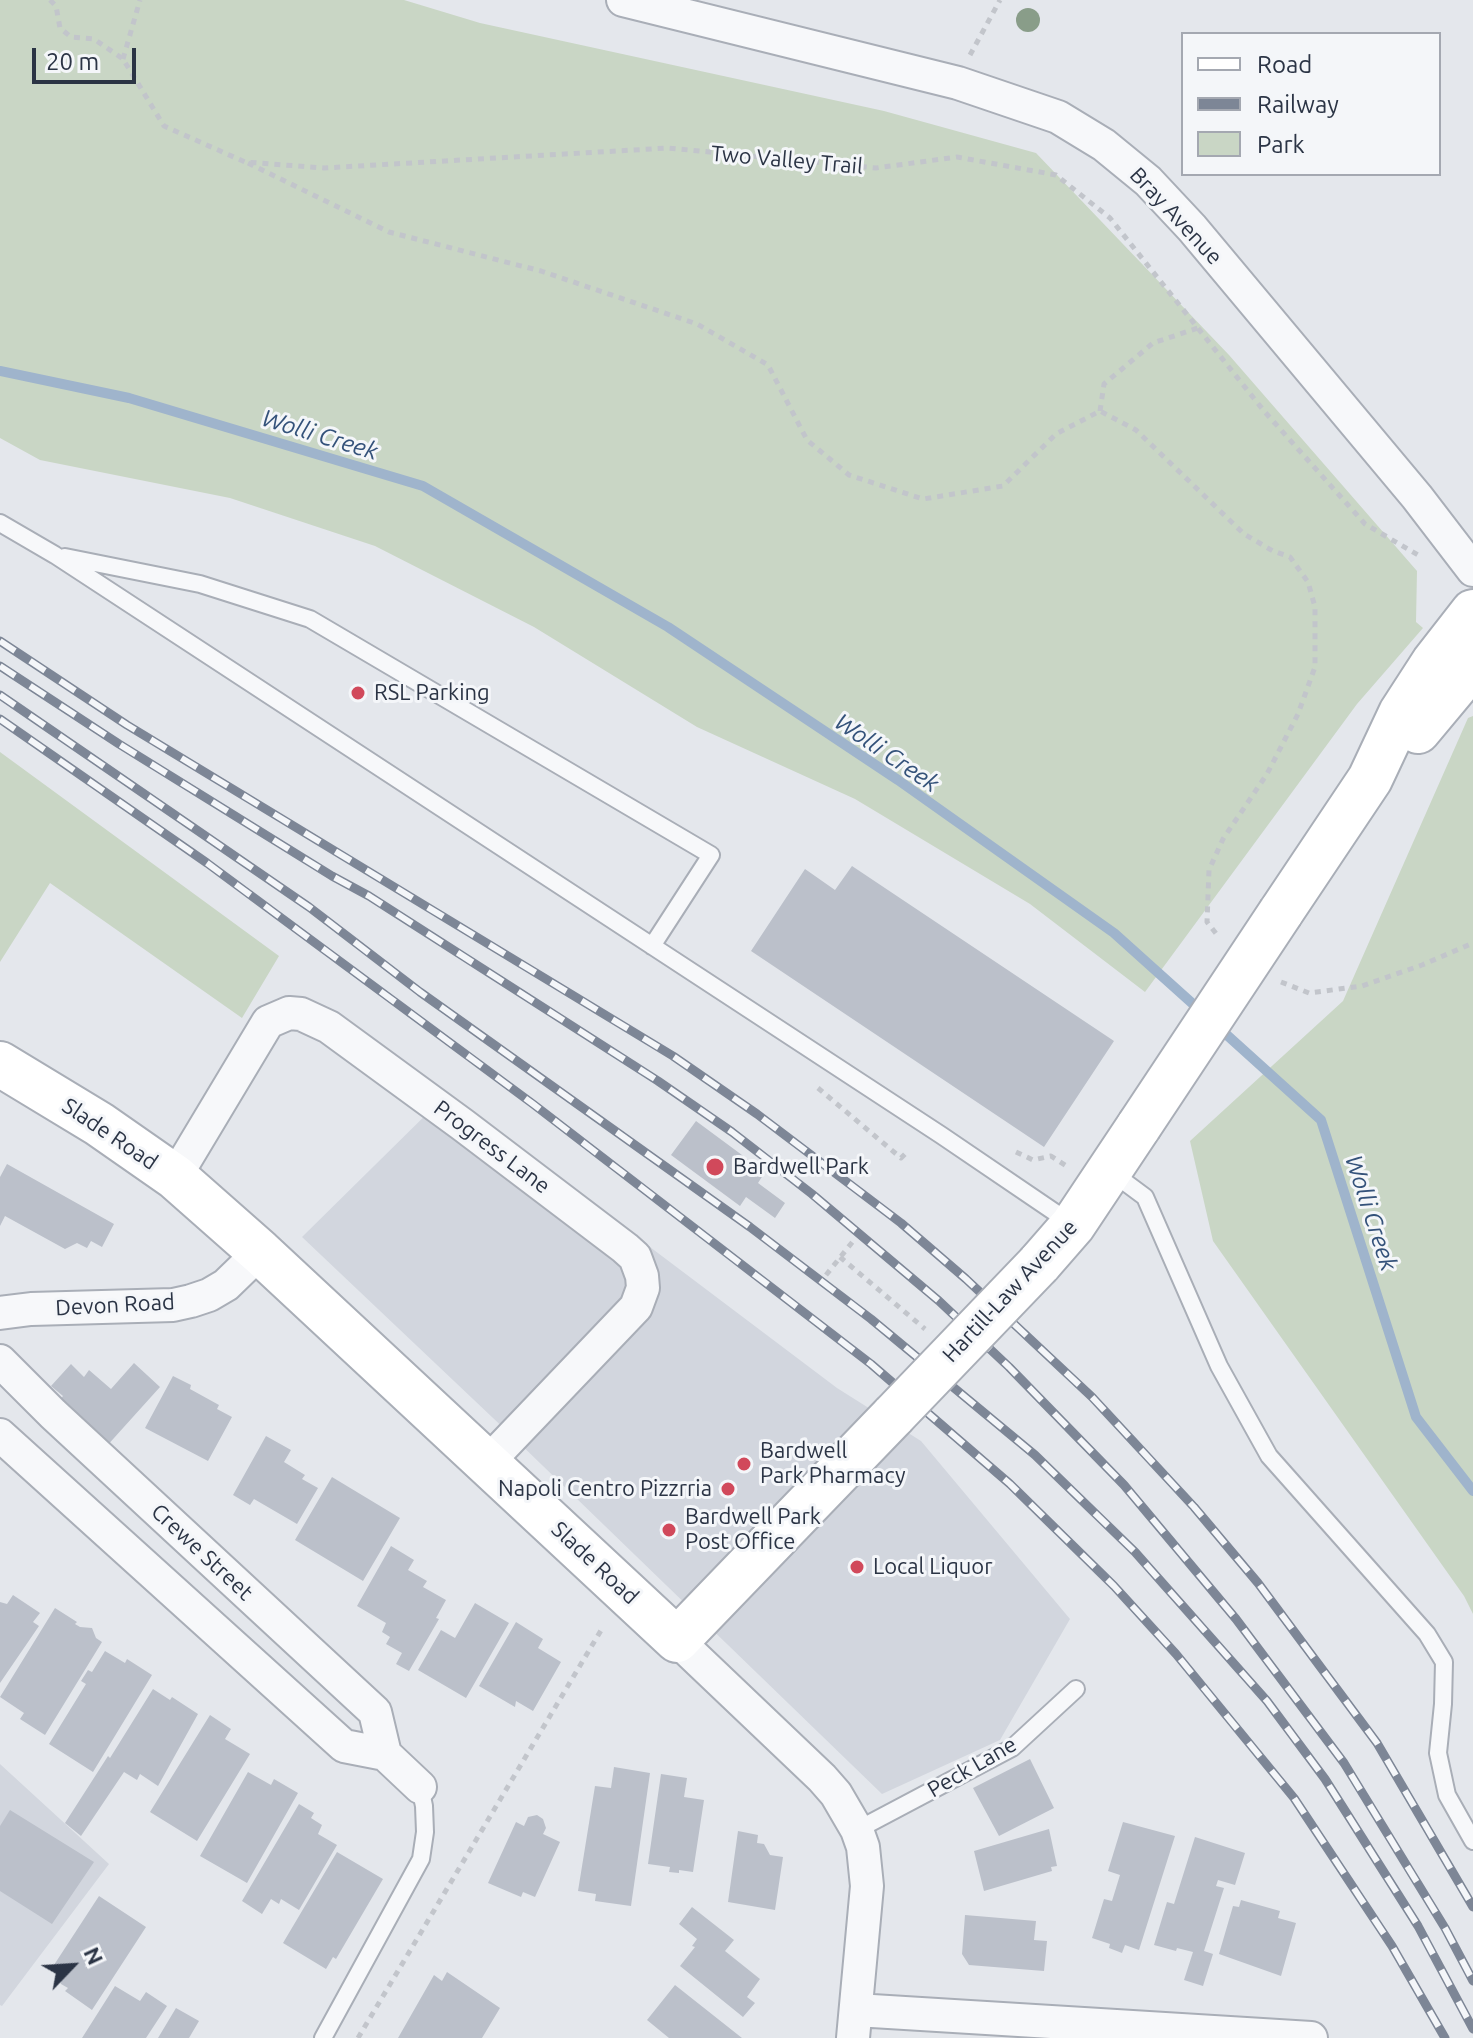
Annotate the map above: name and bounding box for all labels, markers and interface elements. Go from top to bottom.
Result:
scale bar [36,32,140,82]
legend [1181,32,1441,176]
text: 20 m [46,48,99,75]
text: Road [1257,51,1312,78]
text: Railway [1257,91,1339,118]
text: Park [1257,131,1305,158]
street label: Two Valley Trail [710,140,864,180]
street label: Bray Avenue [1124,162,1228,270]
water label: Wolli Creek [259,404,381,466]
place label: RSL Parking [374,680,490,706]
marker: RSL Parking [349,684,367,702]
water label: Wolli Creek [829,708,945,798]
street label: Slade Road [57,1092,163,1176]
street label: Progress Lane [429,1095,555,1199]
water label: Wolli Creek [1339,1152,1403,1274]
place label: Bardwell Park [733,1154,869,1180]
marker: Bardwell Park [704,1156,726,1178]
street label: Hartill-Law Avenue [937,1214,1083,1368]
street label: Devon Road [55,1289,175,1321]
place label: Bardwell Park Pharmacy [760,1438,905,1490]
marker: Bardwell Park Pharmacy [735,1455,753,1473]
place label: Napoli Centro Pizzrria [498,1476,712,1502]
marker: Napoli Centro Pizzrria [719,1480,737,1498]
street label: Crewe Street [146,1498,258,1606]
place label: Bardwell Park Post Office [685,1504,821,1556]
street label: Slade Road [546,1516,644,1610]
marker: Bardwell Park Post Office [660,1521,678,1539]
place label: Local Liquor [873,1554,993,1580]
marker: Local Liquor [848,1558,866,1576]
street label: Peck Lane [923,1731,1021,1803]
north arrow [32,1926,112,2006]
text: N [79,1943,109,1968]

